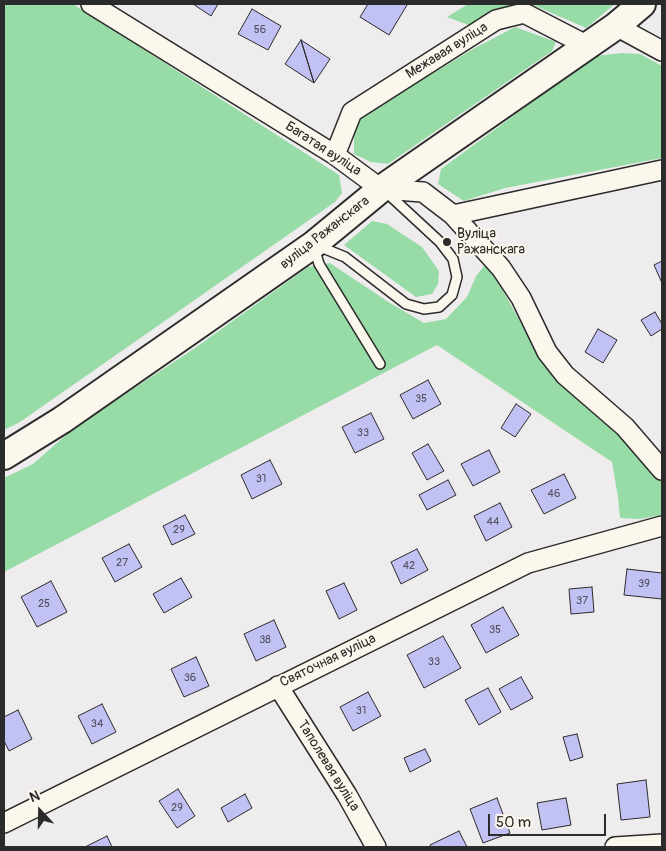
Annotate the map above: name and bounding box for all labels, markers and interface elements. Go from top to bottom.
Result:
street label: Межавая вуліца [403,19,491,83]
house number: 56 [254,23,266,37]
street label: Багатая вуліца [282,118,364,180]
street label: вуліца Ражанскага [277,193,373,273]
place label: Вуліца Ражанскага [457,226,525,258]
marker: Вуліца Ражанскага [441,236,453,248]
house number: 35 [415,392,427,406]
house number: 33 [357,426,369,440]
house number: 31 [256,472,266,486]
house number: 46 [548,487,560,501]
house number: 44 [487,515,499,529]
house number: 29 [173,523,185,537]
house number: 27 [116,556,128,570]
house number: 42 [403,559,415,573]
house number: 39 [638,577,650,591]
house number: 37 [576,594,588,608]
house number: 25 [38,597,50,611]
house number: 35 [489,623,501,637]
street label: Святочная вуліца [277,630,379,692]
house number: 38 [259,633,271,647]
house number: 33 [428,655,440,669]
house number: 36 [184,671,196,685]
house number: 31 [356,704,366,718]
house number: 34 [91,717,103,731]
street label: Таполевая вуліца [293,717,363,815]
north arrow [15,786,65,836]
text: N [27,787,42,806]
house number: 29 [171,801,183,815]
scale bar [491,804,608,836]
text: 50 m [496,813,531,832]

